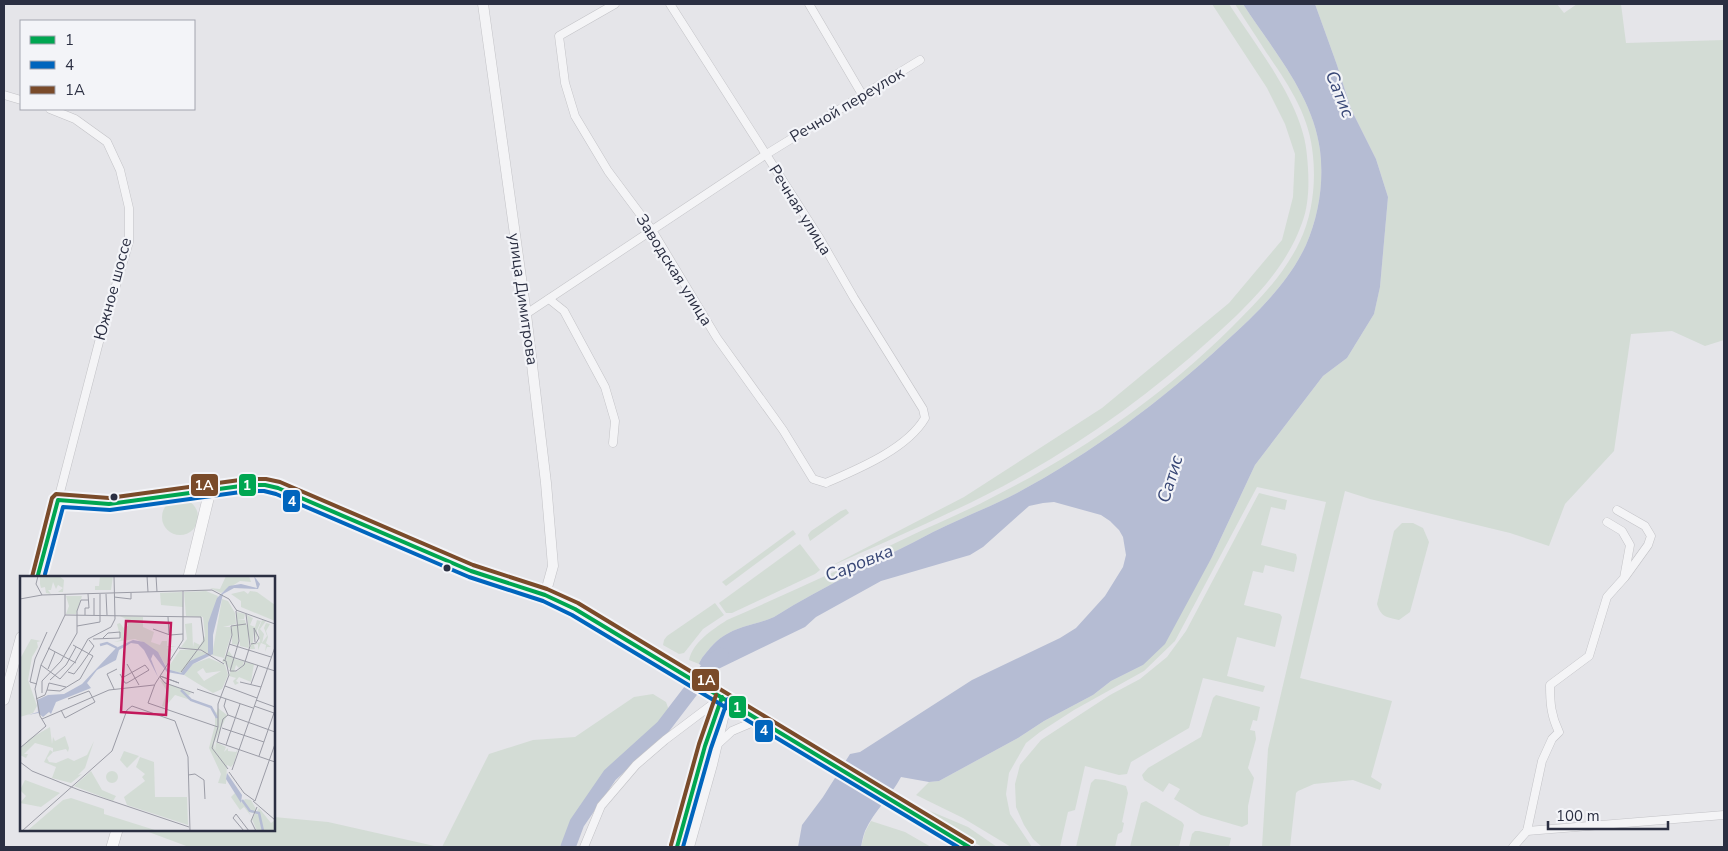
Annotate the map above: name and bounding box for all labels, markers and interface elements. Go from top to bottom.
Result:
legend [20,20,195,110]
text: 1 [65,30,74,50]
text: 4 [65,55,74,75]
street label: Речной переулок [786,62,909,148]
water label: Сатис [1320,67,1360,122]
text: 1А [65,80,85,100]
street label: Речная улица [763,161,837,259]
street label: Заводская улица [631,210,717,330]
street label: улица Димитрова [503,231,543,367]
street label: Южное шоссе [89,235,137,343]
water label: Сатис [1151,452,1189,506]
line badge: 1А [190,473,219,497]
line badge: 1 [238,473,257,497]
text: 1А [195,476,214,495]
text: 1 [243,476,251,495]
line badge: 4 [282,489,301,513]
unlabelled marker [109,492,119,502]
text: 4 [288,492,297,511]
water label: Саровка [821,538,897,588]
unlabelled marker [442,563,452,573]
inset map [20,576,275,831]
line badge: 1А [691,668,720,692]
text: 1А [697,671,716,690]
line badge: 1 [728,695,747,719]
text: 1 [733,698,741,717]
line badge: 4 [754,719,774,743]
text: 4 [760,721,769,740]
scale bar [1548,798,1668,830]
text: 100 m [1556,806,1600,826]

